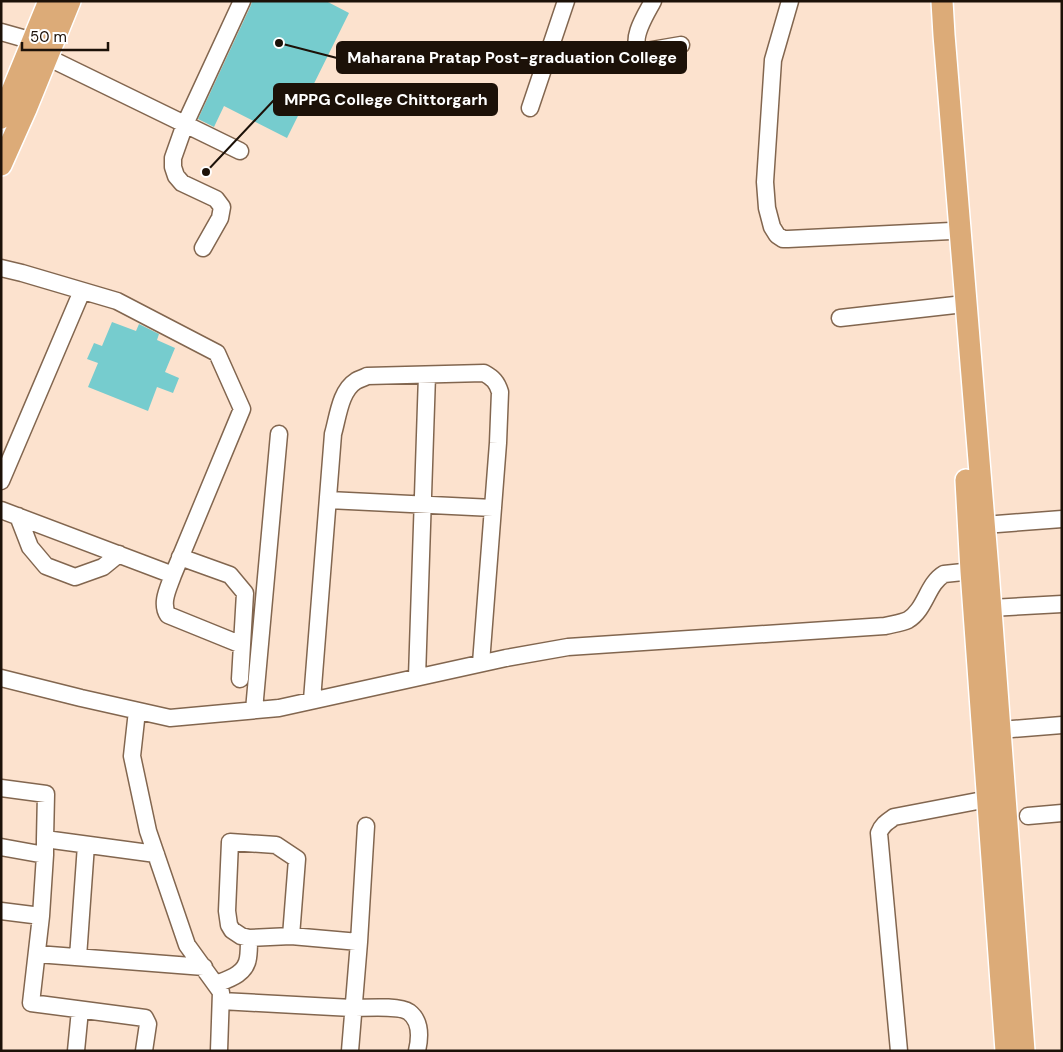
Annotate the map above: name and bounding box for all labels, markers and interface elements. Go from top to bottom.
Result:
scale bar [22,20,109,52]
text: 50 m [30,27,67,47]
callout: Maharana Pratap Post-graduation College [337,42,686,73]
text: Maharana Pratap Post-graduation College [347,47,677,68]
callout: MPPG College Chittorgarh [274,84,497,115]
text: MPPG College Chittorgarh [284,89,488,110]

